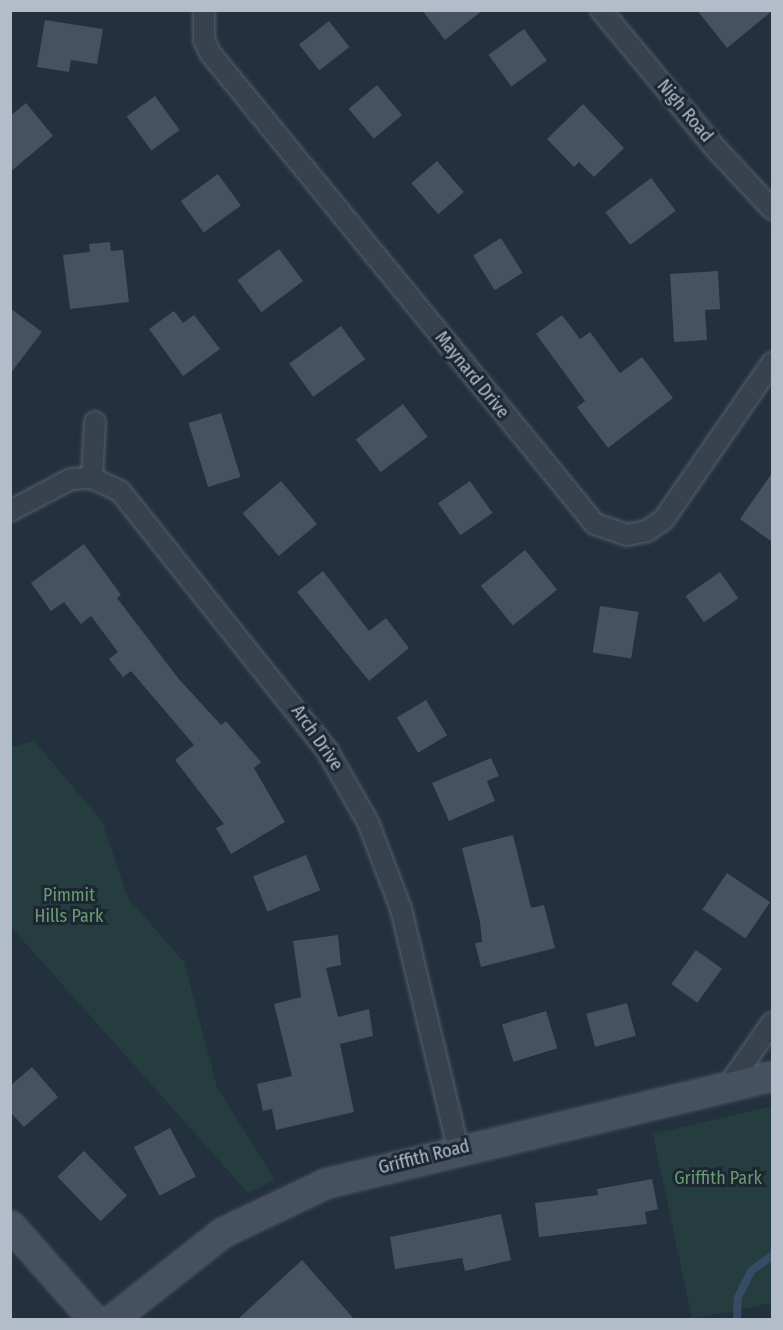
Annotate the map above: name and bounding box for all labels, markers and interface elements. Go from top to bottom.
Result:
street label: Nigh Road [653,75,717,147]
street label: Maynard Drive [430,327,514,423]
street label: Arch Drive [287,701,347,775]
park label: Pimmit Hills Park [35,885,103,928]
street label: Griffith Road [376,1135,472,1179]
park label: Griffith Park [674,1167,762,1189]

